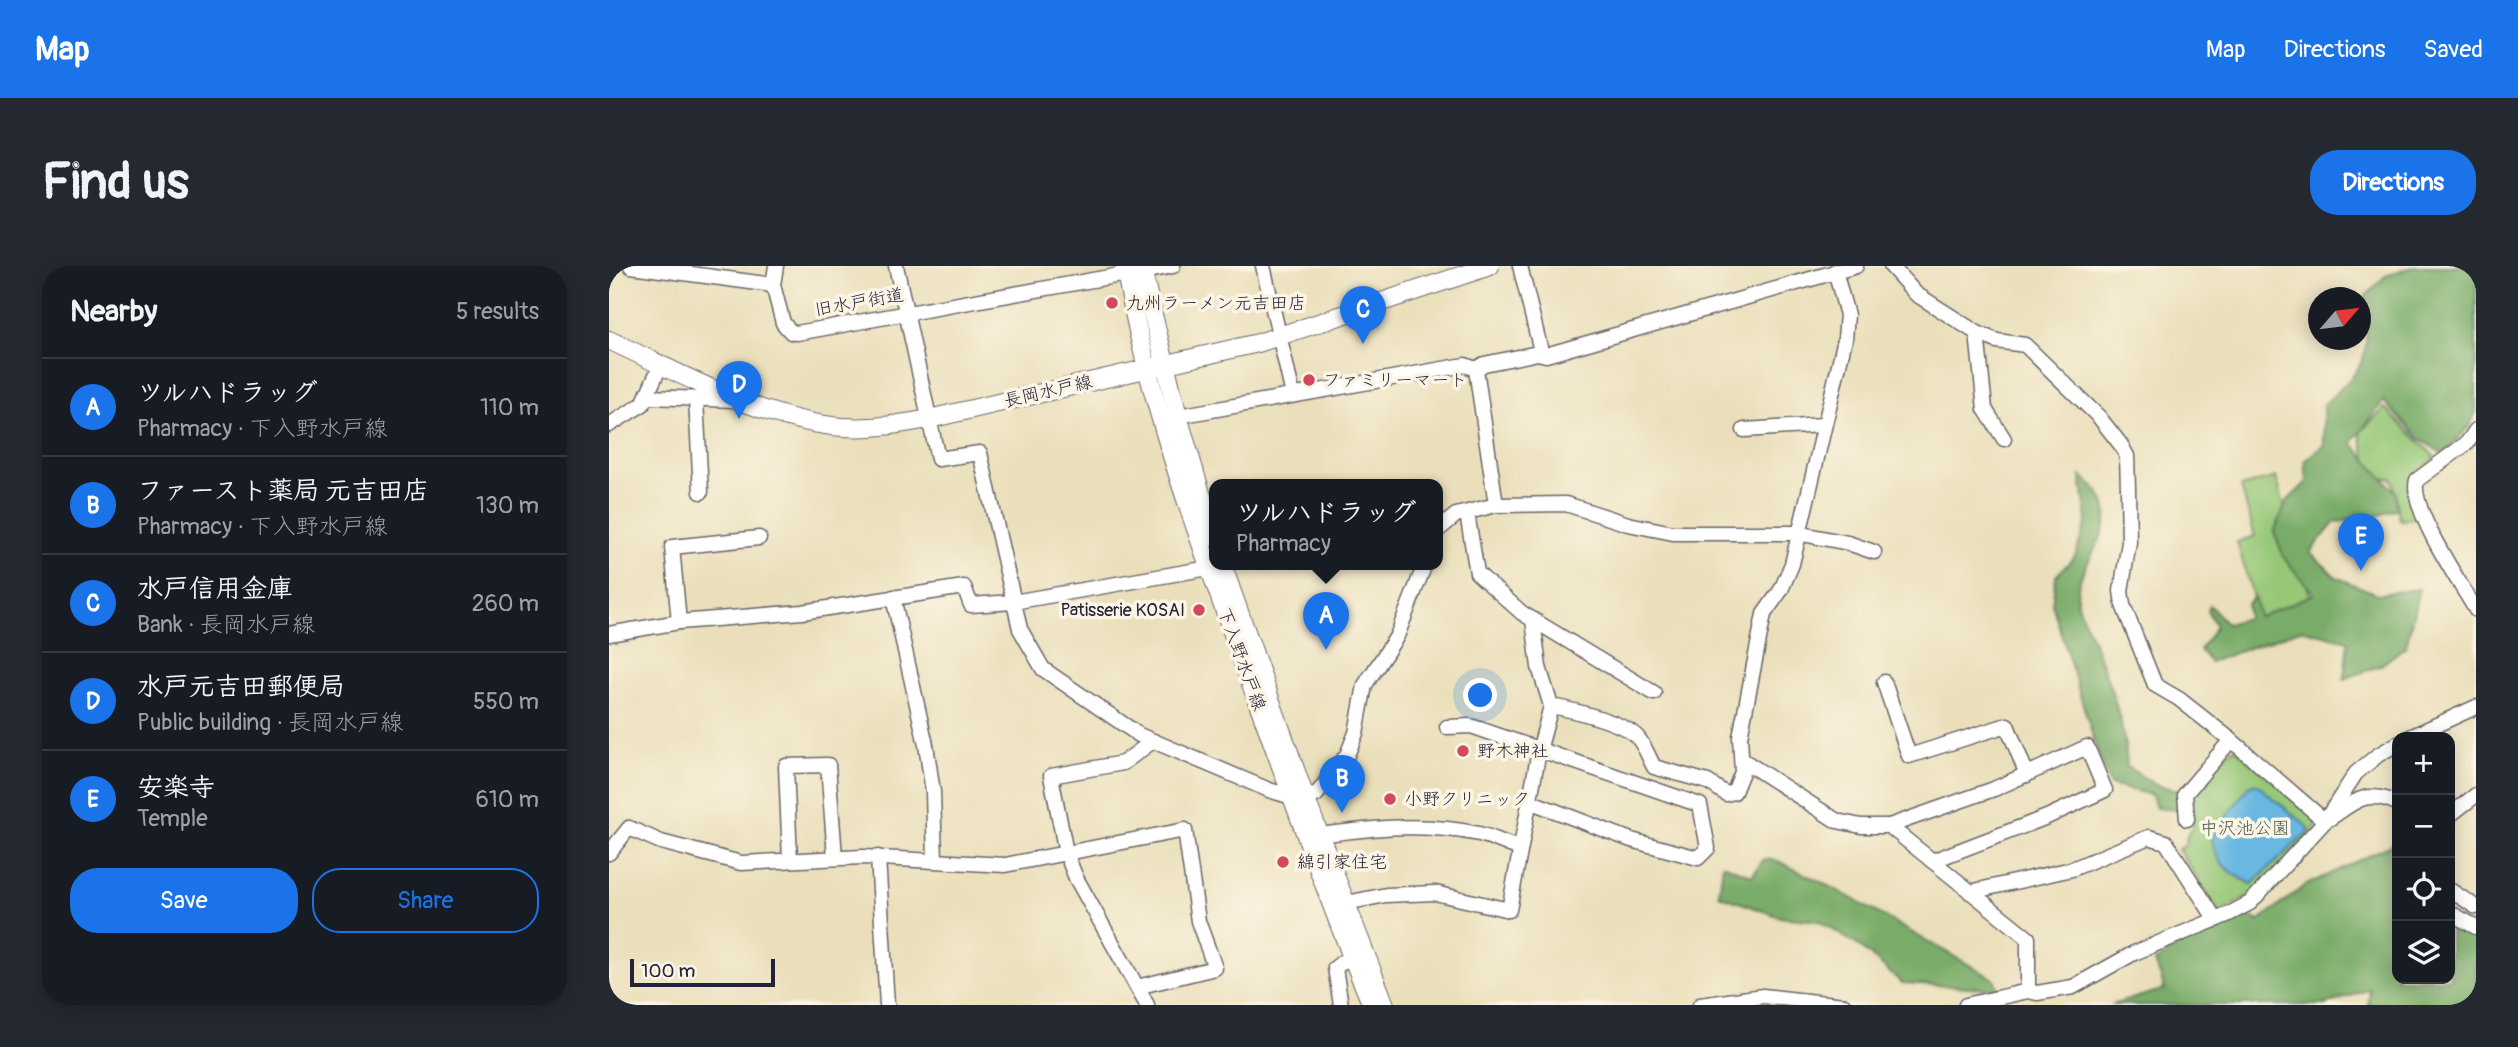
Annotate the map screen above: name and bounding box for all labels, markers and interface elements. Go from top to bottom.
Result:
text: Map [35,29,90,70]
text: Map [2206,35,2246,64]
text: Directions [2284,35,2385,64]
text: Saved [2423,35,2483,64]
button: Directions [2310,150,2476,215]
text: Find us [42,152,189,213]
street label: 旧水戸街道 [813,283,905,322]
pin: C [1340,286,1386,344]
north arrow [2308,287,2371,350]
place label: 九州ラーメン元吉田店 [1126,292,1306,315]
text: Nearby [70,293,157,330]
marker: 九州ラーメン元吉田店 [1104,295,1120,311]
text: 5 results [456,297,539,326]
pin: D [716,361,762,419]
place label: ファミリーマート [1323,369,1467,392]
street label: 長岡水戸線 [1002,370,1095,413]
marker: ファミリーマート [1301,372,1317,388]
text: ツルハドラッグ [137,377,317,409]
text: A [86,393,100,422]
text: 110 m [480,393,539,422]
text: Pharmacy · 下入野水戸線 [137,414,387,443]
text: ファースト薬局 元吉田店 [137,475,429,507]
popup [1209,479,1443,570]
text: B [86,491,100,520]
text: 130 m [476,491,539,520]
text: ツルハドラッグ [1236,497,1416,529]
text: Pharmacy · 下入野水戸線 [137,512,387,541]
pin: E [2338,513,2384,571]
text: Pharmacy [1236,529,1331,558]
text: 水戸信用金庫 [137,573,293,605]
text: C [86,589,100,618]
text: 260 m [472,589,539,618]
pin: A [1303,592,1349,650]
place label: Patisserie KOSAI [1061,599,1185,622]
marker: Patisserie KOSAI [1191,602,1207,618]
street label: 下入野水戸線 [1212,604,1271,714]
text: Bank · 長岡水戸線 [137,610,315,639]
text: 水戸元吉田郵便局 [137,671,345,703]
your location [1463,678,1497,712]
text: D [86,687,100,716]
text: 550 m [473,687,539,716]
text: Public building · 長岡水戸線 [137,708,403,737]
map controls [2392,732,2455,984]
button: + [2392,732,2455,795]
place label: 野木神社 [1477,740,1549,763]
marker: 野木神社 [1455,743,1471,759]
pin: B [1319,755,1365,813]
text: 安楽寺 [137,772,215,804]
text: E [87,785,99,814]
text: 610 m [475,785,539,814]
place label: 小野クリニック [1404,788,1530,811]
marker: 小野クリニック [1382,791,1398,807]
button: − [2392,795,2455,858]
text: Temple [137,804,208,833]
park label: 中沢池公園 [2200,817,2290,840]
place label: 綿引家住宅 [1297,851,1387,874]
marker: 綿引家住宅 [1275,854,1291,870]
button: locate [2392,858,2455,921]
button: Save [70,868,298,933]
button: Share [312,868,539,933]
button: layers [2392,921,2455,984]
scale bar [630,956,775,988]
text: 100 m [641,959,695,983]

